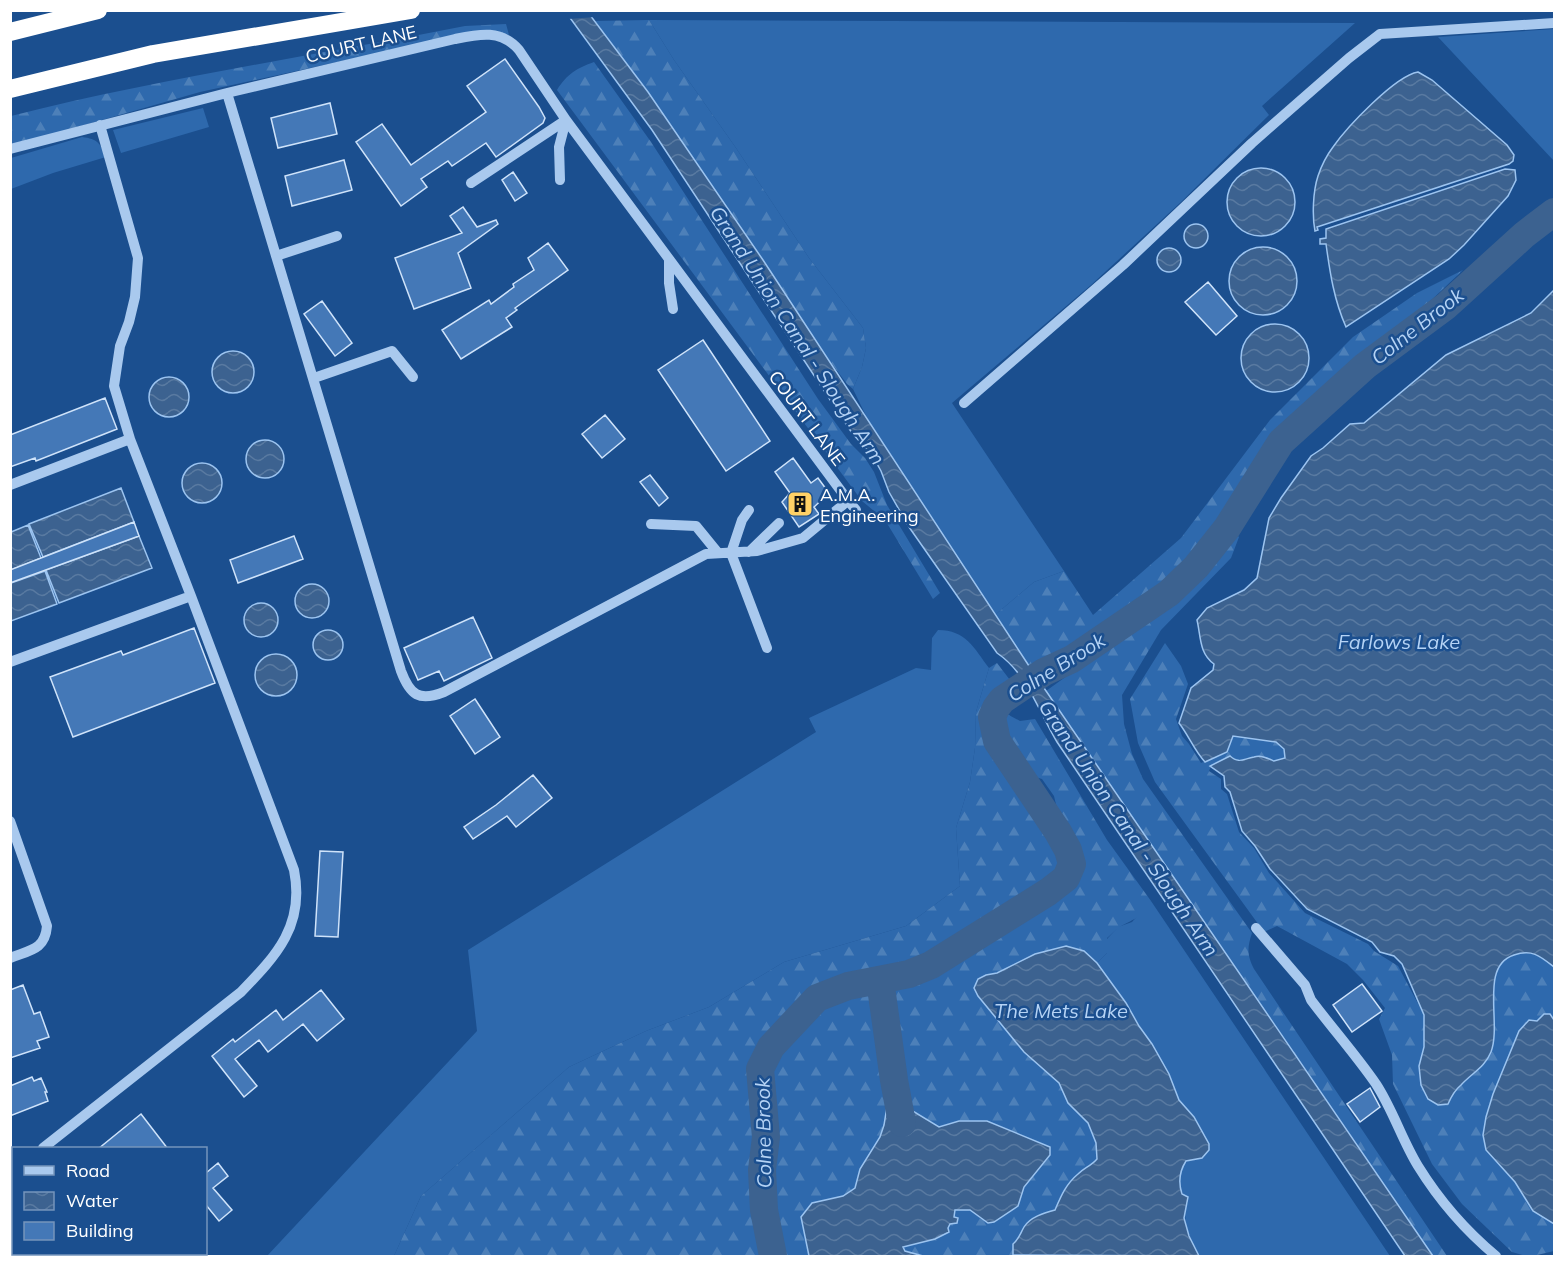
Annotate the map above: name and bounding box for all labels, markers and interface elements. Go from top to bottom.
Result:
street label: COURT LANE [303,20,419,68]
water label: Grand Union Canal - Slough Arm [705,201,891,469]
water label: Colne Brook [1366,282,1469,370]
street label: COURT LANE [764,366,850,470]
place label: A.M.A. Engineering [820,483,919,527]
building icon: A.M.A. Engineering [785,489,815,519]
water label: Colne Brook [1002,627,1110,707]
water label: Farlows Lake [1338,629,1460,654]
water label: Grand Union Canal - Slough Arm [1034,695,1224,961]
water label: The Mets Lake [994,998,1128,1023]
water label: Colne Brook [750,1077,776,1189]
legend [12,1147,207,1255]
text: Road [66,1159,110,1182]
text: Water [66,1189,119,1212]
text: Building [66,1219,134,1242]

